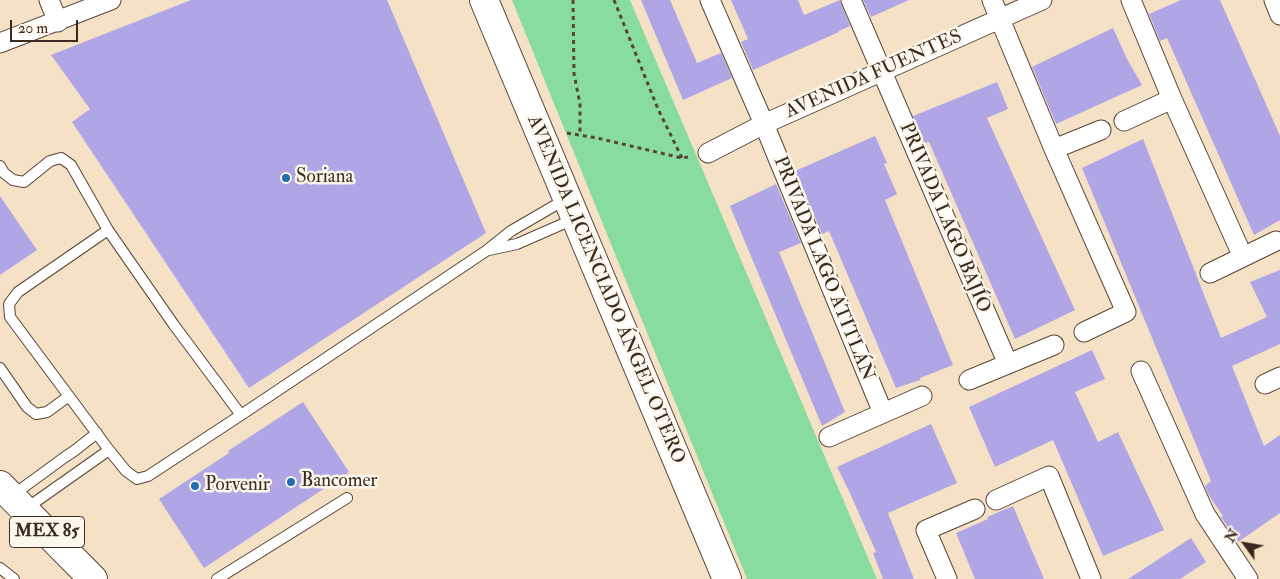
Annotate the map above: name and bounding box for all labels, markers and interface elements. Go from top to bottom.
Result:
scale bar [12,10,80,42]
text: 20 m [18,19,48,38]
street label: AVENIDA FUENTES [782,26,966,124]
street label: AVENIDA LICENCIADO ÁNGEL OTERO [521,112,689,468]
street label: PRIVADA LAGO BAJÍO [894,119,994,317]
street label: PRIVADA LAGO ATITLÁN [767,153,879,385]
place label: Soriana [296,167,353,189]
marker: Soriana [280,172,292,184]
place label: Bancomer [301,471,377,493]
place label: Porvenir [205,475,270,497]
marker: Bancomer [285,476,297,488]
marker: Porvenir [189,480,201,492]
road number: MEX 85 [10,516,84,548]
north arrow [1220,519,1270,569]
text: N [1221,526,1242,546]

